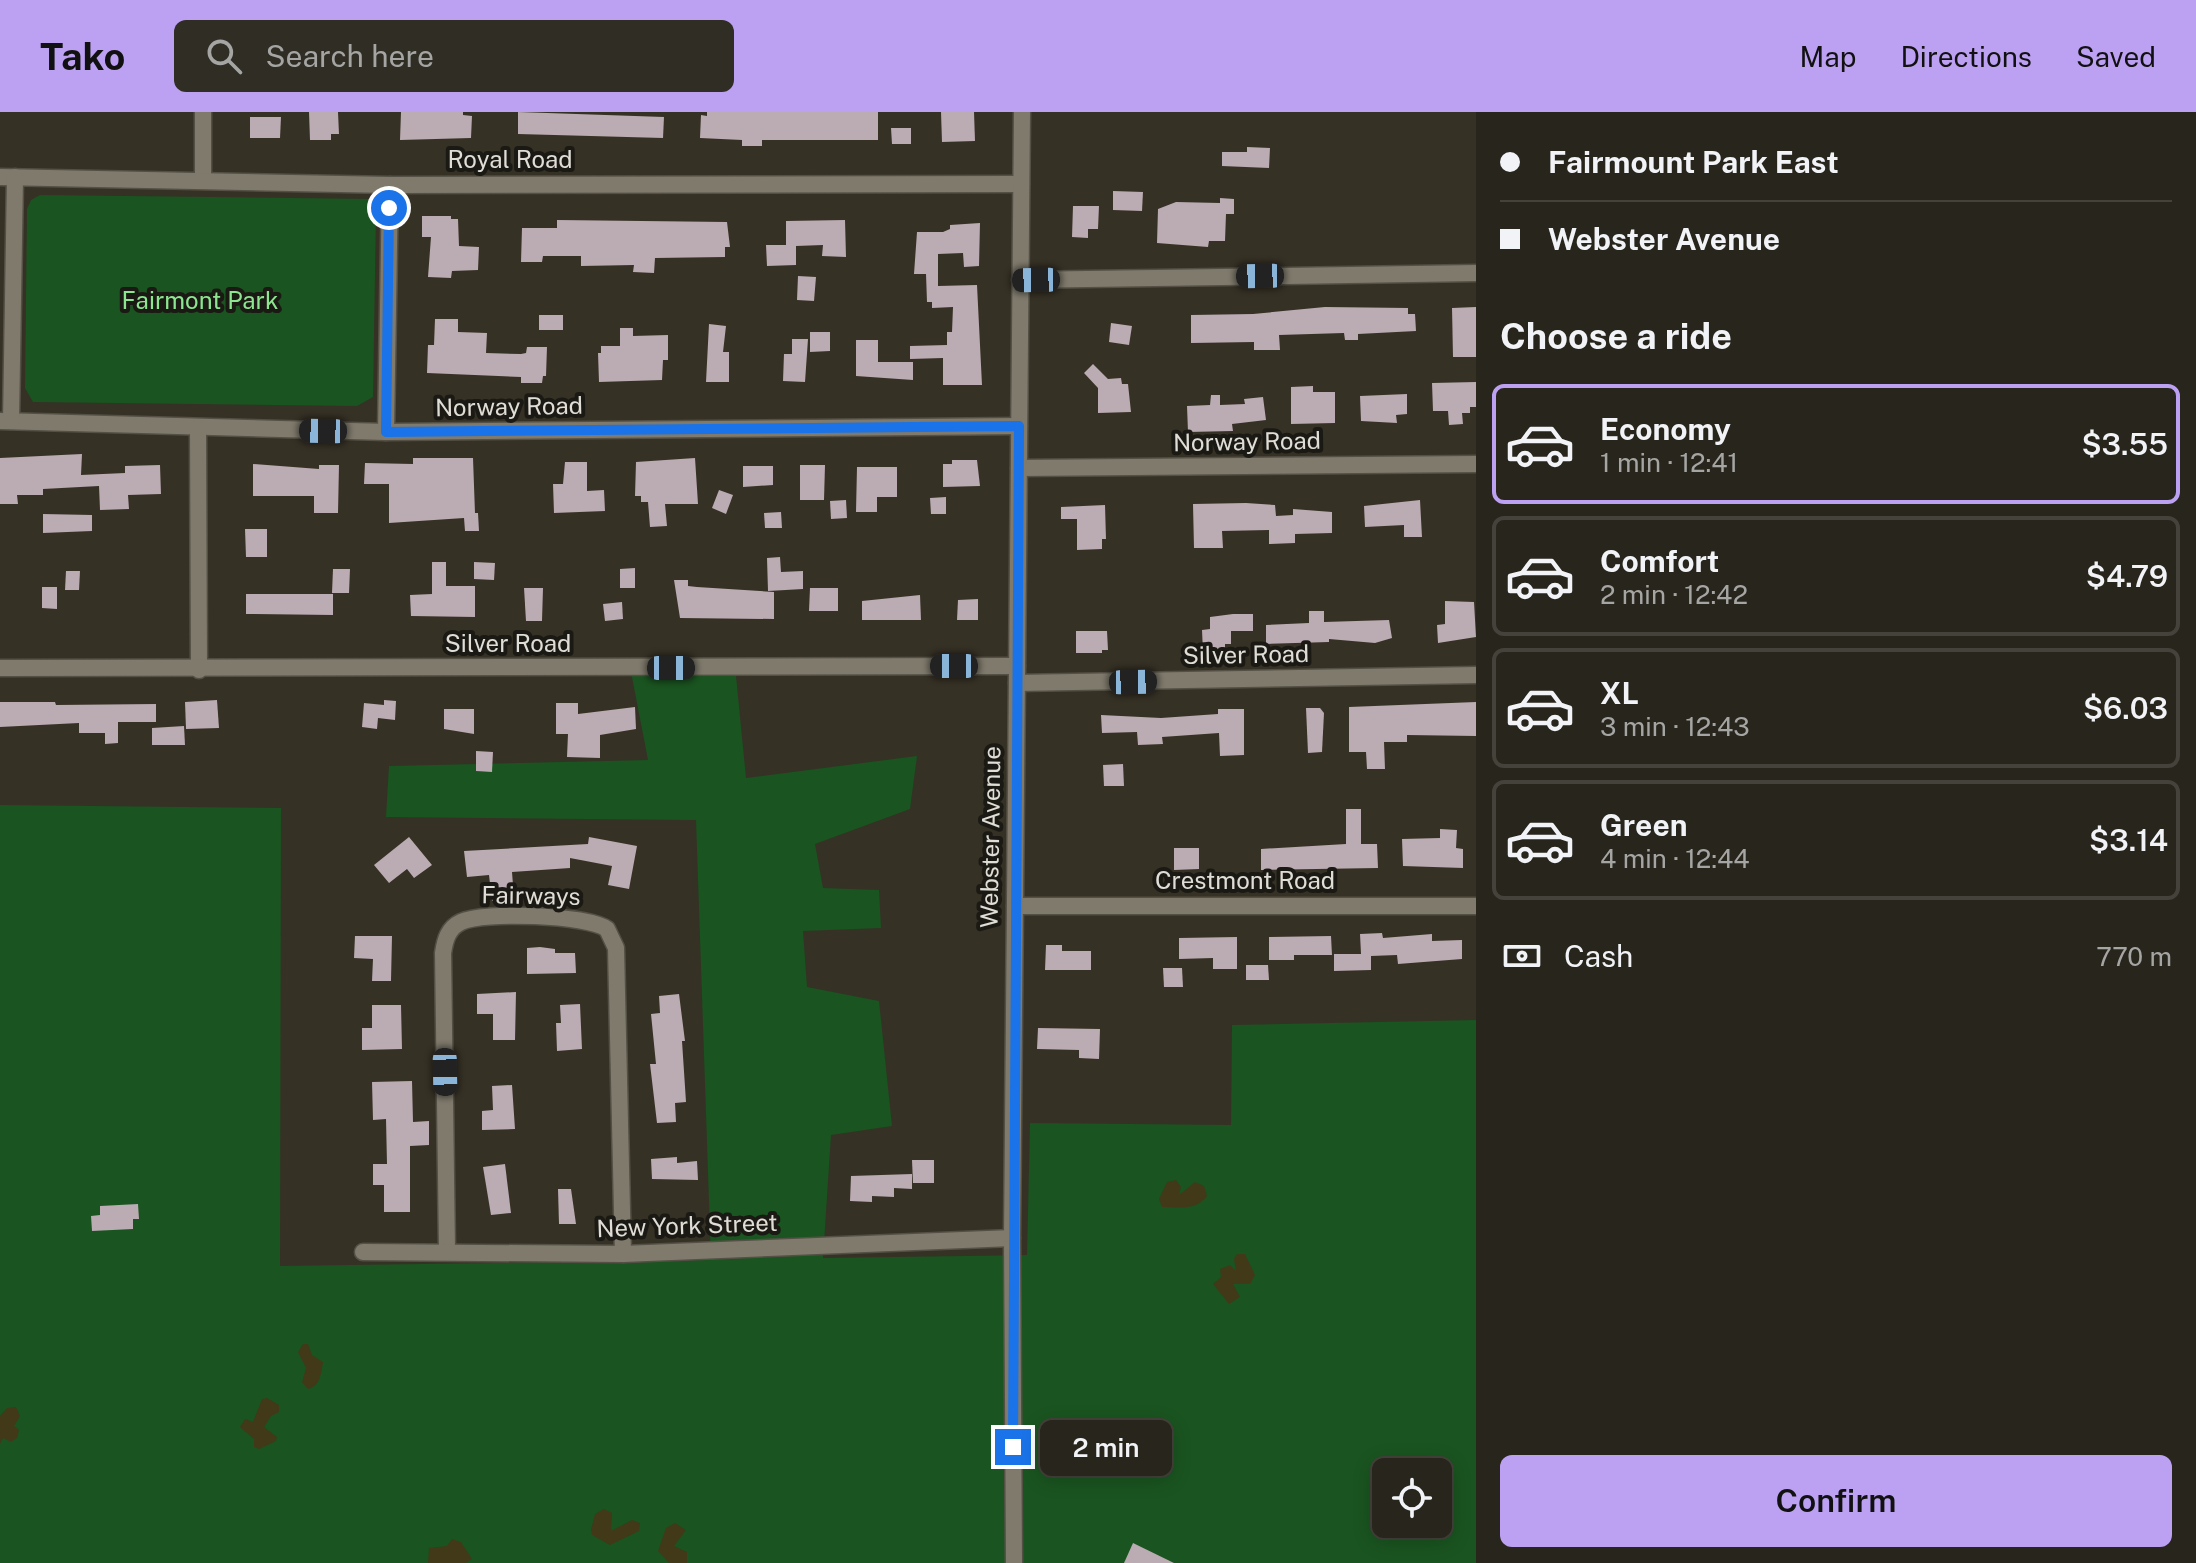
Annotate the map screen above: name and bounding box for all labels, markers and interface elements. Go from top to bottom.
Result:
search box [174,20,734,92]
text: Tako [40,34,126,79]
icon: search [202,34,246,78]
text: Search here [266,38,434,74]
text: Map [1800,40,1856,73]
text: Directions [1900,40,2032,73]
text: Saved [2076,40,2156,73]
text: Fairmount Park East [1548,144,1839,180]
street label: Royal Road [447,145,573,173]
route start [371,190,407,226]
text: Webster Avenue [1548,221,1780,257]
car [1236,264,1284,288]
car [1012,268,1060,292]
park label: Fairmont Park [122,286,278,314]
text: Choose a ride [1500,315,1732,357]
street label: Norway Road [435,391,583,421]
icon: car [1504,408,1576,480]
text: Economy [1600,411,1731,447]
car [299,419,347,443]
street label: Norway Road [1173,426,1321,456]
text: $3.55 [2081,426,2168,462]
text: 1 min · 12:41 [1600,447,1738,478]
icon: car [1504,540,1576,612]
text: Comfort [1600,543,1719,579]
text: $4.79 [2086,558,2168,594]
text: 2 min · 12:42 [1600,579,1748,610]
street label: Silver Road [445,629,571,657]
street label: Silver Road [1183,639,1309,669]
car [930,654,978,678]
car [647,656,695,680]
car [1109,670,1157,694]
icon: car [1504,672,1576,744]
text: XL [1600,675,1639,711]
text: $6.03 [2083,690,2168,726]
text: 3 min · 12:43 [1600,711,1750,742]
street label: Webster Avenue [974,746,1006,928]
icon: car [1504,804,1576,876]
text: Green [1600,807,1687,843]
text: $3.14 [2089,822,2168,858]
text: 4 min · 12:44 [1600,843,1750,874]
street label: Crestmont Road [1155,866,1335,894]
street label: Fairways [481,880,581,910]
icon: cash [1500,934,1544,978]
text: Cash [1564,938,1633,974]
text: 770 m [2096,941,2172,972]
car [433,1048,457,1096]
street label: New York Street [596,1208,778,1242]
callout: 2 min [1041,1419,1173,1475]
route end [995,1429,1031,1465]
text: 2 min [1072,1432,1140,1463]
button: Confirm [1500,1455,2172,1547]
map controls [1372,1458,1452,1538]
button: locate [1372,1458,1452,1538]

